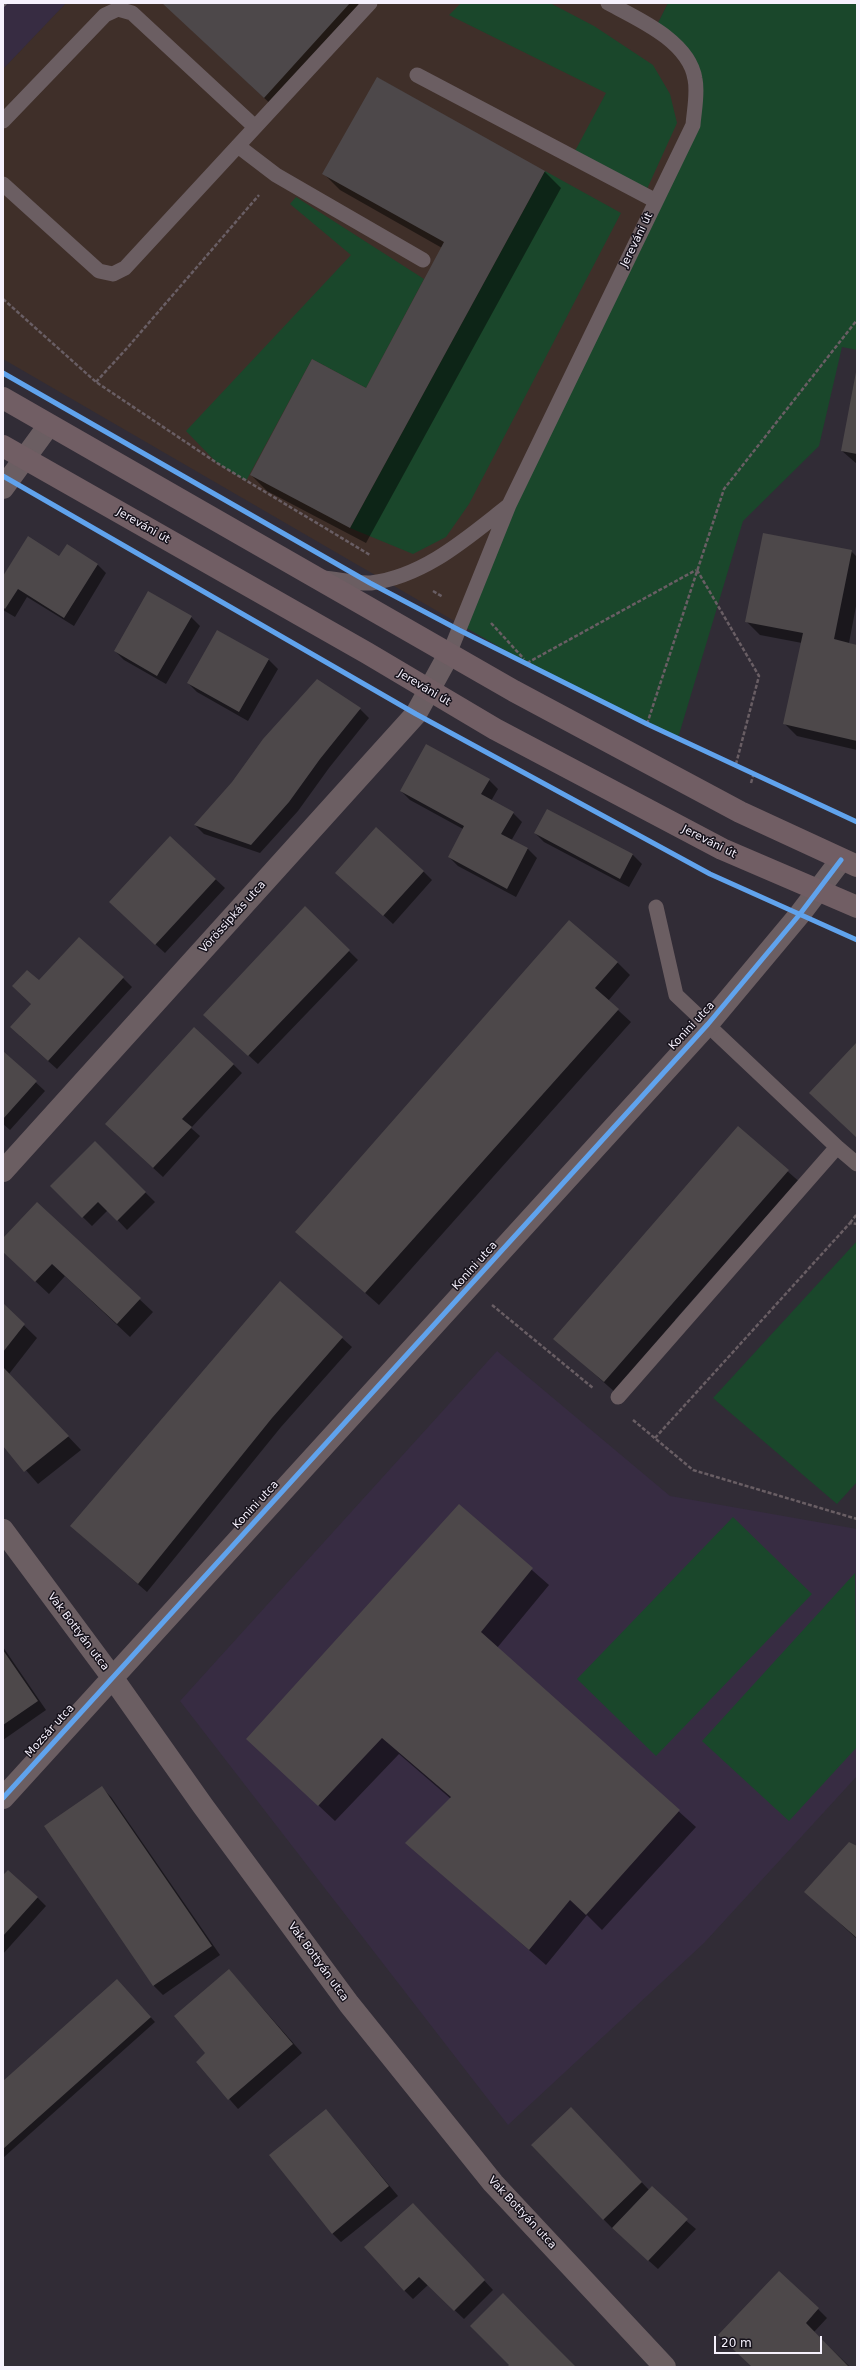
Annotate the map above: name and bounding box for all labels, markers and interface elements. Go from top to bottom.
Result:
street label: Jereváni út [618,211,656,269]
street label: Jereváni út [114,506,172,546]
street label: Jereváni út [395,667,453,709]
street label: Jereváni út [680,823,738,861]
street label: Vörössipkás utca [197,878,269,956]
street label: Konini utca [666,999,718,1053]
street label: Konini utca [450,1239,500,1293]
street label: Konini utca [230,1478,282,1532]
street label: Vak Bottyán utca [44,1591,112,1673]
street label: Mozsár utca [23,1702,77,1760]
street label: Vak Bottyán utca [285,1920,351,2004]
street label: Vak Bottyán utca [485,2174,559,2252]
scale bar [716,2328,824,2354]
text: 20 m [721,2336,752,2350]

